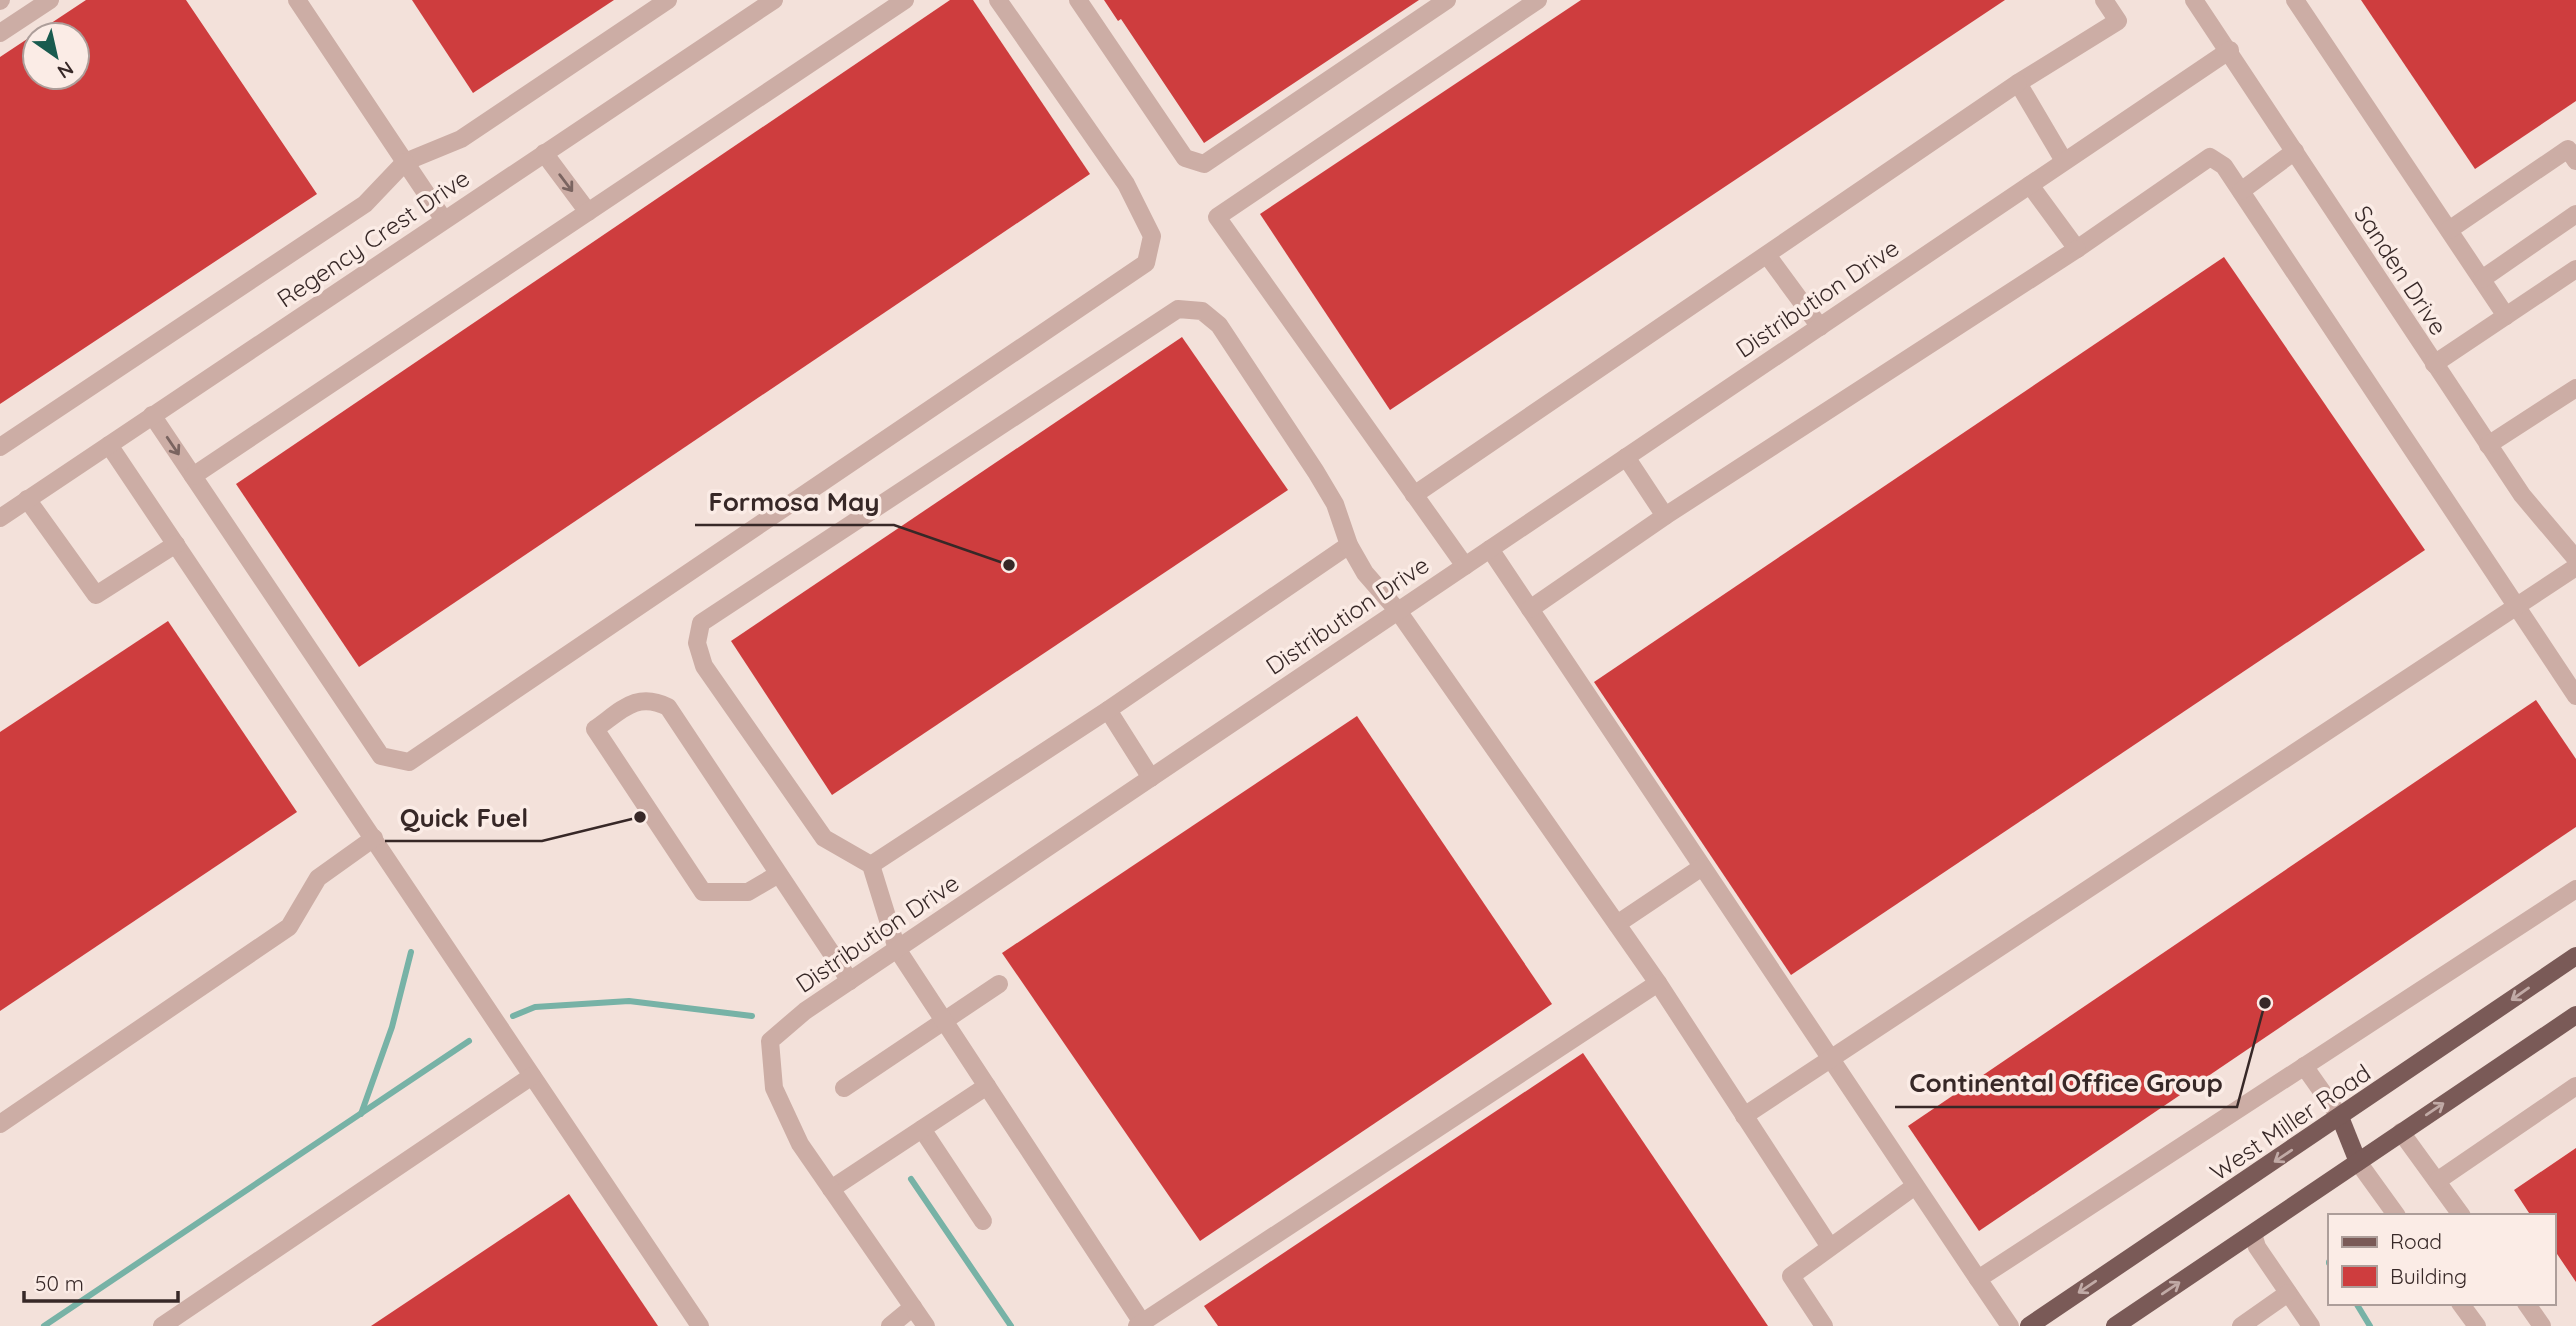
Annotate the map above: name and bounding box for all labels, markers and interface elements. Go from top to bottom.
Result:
north arrow [21,21,91,91]
text: N [53,56,78,84]
street label: Regency Crest Drive [271,162,475,314]
one-way arrow [558,173,573,192]
street label: Sanden Drive [2348,200,2454,340]
street label: Distribution Drive [1730,232,1904,364]
one-way arrow [166,436,180,455]
callout: Formosa May [695,478,894,525]
text: Formosa May [708,485,880,518]
street label: Distribution Drive [1260,549,1434,681]
callout: Quick Fuel [385,794,542,841]
text: Quick Fuel [400,801,528,834]
street label: Distribution Drive [790,867,964,999]
one-way arrow [2511,987,2530,1001]
street label: West Miller Road [2204,1057,2376,1187]
callout: Continental Office Group [1895,1060,2237,1107]
text: Continental Office Group [1909,1066,2223,1099]
one-way arrow [2425,1102,2444,1117]
one-way arrow [2274,1148,2293,1163]
legend [2328,1214,2555,1305]
text: Road [2390,1228,2442,1254]
scale bar [24,1260,178,1304]
text: Building [2390,1263,2467,1289]
text: 50 m [35,1270,84,1296]
one-way arrow [2078,1280,2097,1294]
one-way arrow [2161,1281,2181,1295]

